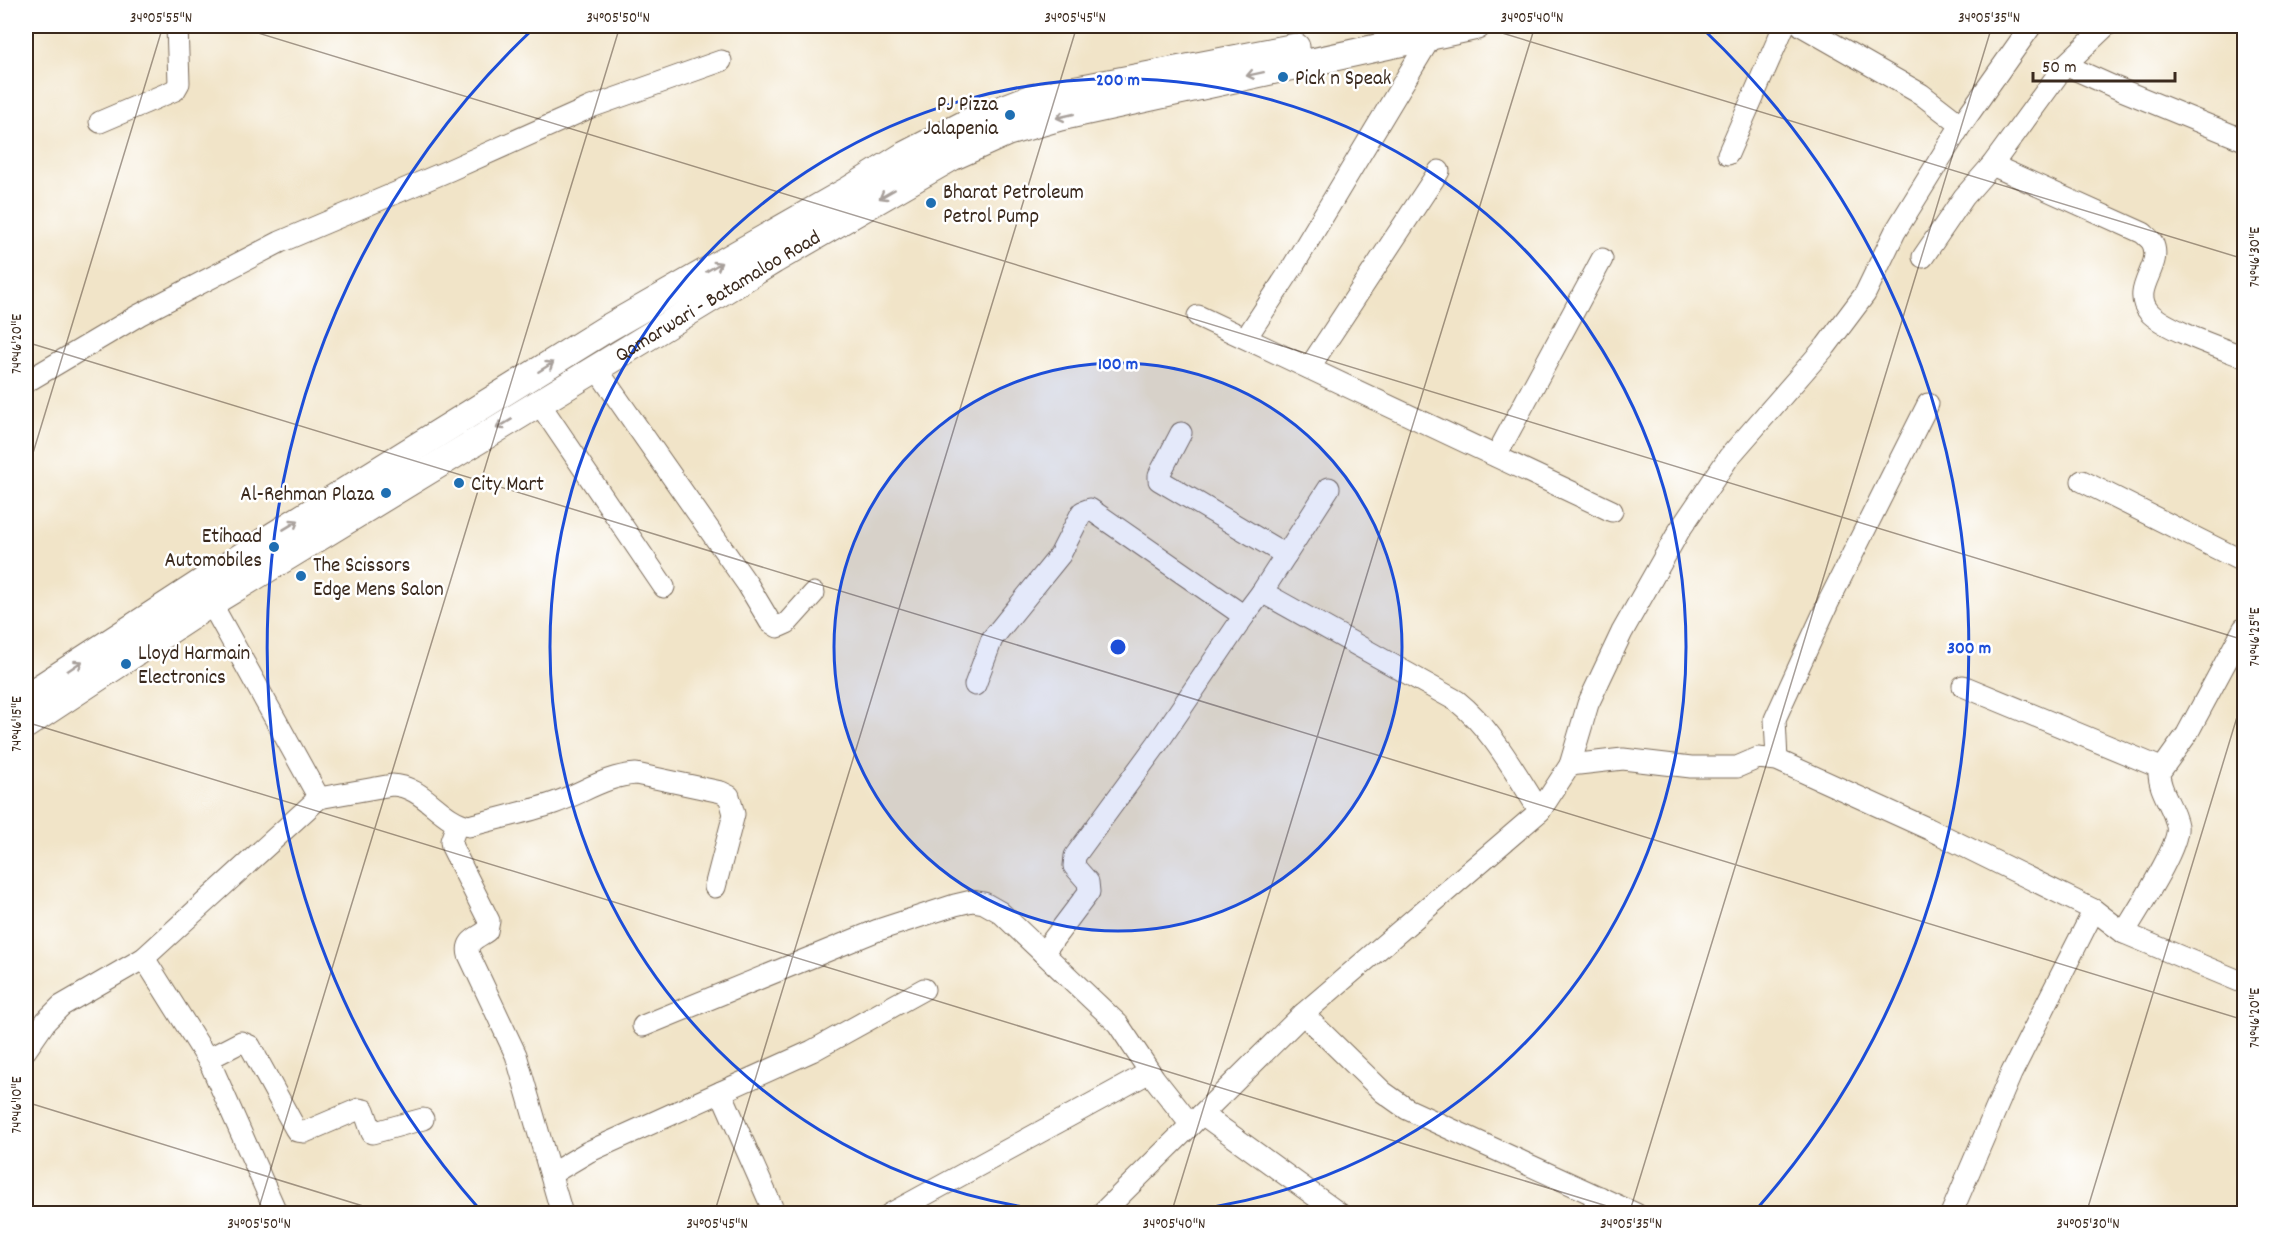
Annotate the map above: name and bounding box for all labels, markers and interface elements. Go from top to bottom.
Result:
text: 34°05'55"N [130,8,192,30]
text: 34°05'50"N [586,8,650,30]
text: 34°05'45"N [1044,8,1106,30]
text: 34°05'40"N [1501,8,1563,30]
text: 34°05'35"N [1958,8,2020,30]
scale bar [2033,45,2176,83]
text: 50 m [2042,56,2077,81]
place label: Pick n Speak [1295,65,1391,95]
text: 200 m [1096,69,1140,94]
one-way arrow [1246,69,1265,81]
marker: Pick n Speak [1276,70,1290,84]
place label: PJ Pizza Jalapenia [923,91,999,145]
marker: PJ Pizza Jalapenia [1003,108,1017,122]
one-way arrow [1056,111,1075,123]
place label: Bharat Petroleum Petrol Pump [943,179,1084,233]
one-way arrow [879,188,896,200]
marker: Bharat Petroleum Petrol Pump [924,196,938,210]
street label: Qamarwari - Batamaloo Road [610,224,827,371]
text: 74°46'30"E [2245,227,2267,287]
one-way arrow [704,261,722,272]
text: 74°46'20"E [7,314,29,374]
text: 100 m [1098,353,1138,378]
one-way arrow [537,360,554,372]
one-way arrow [496,419,513,431]
place label: City Mart [471,471,544,501]
marker: City Mart [452,476,466,490]
place label: Al-Rehman Plaza [240,481,375,511]
marker: Al-Rehman Plaza [379,486,393,500]
one-way arrow [282,519,299,531]
place label: Etihaad Automobiles [165,523,262,577]
marker: Etihaad Automobiles [267,540,281,554]
place label: The Scissors Edge Mens Salon [313,552,444,606]
marker: The Scissors Edge Mens Salon [294,569,308,583]
text: 74°46'25"E [2245,607,2267,666]
centre of rings [1108,637,1128,657]
text: 300 m [1947,637,1991,662]
place label: Lloyd Harmain Electronics [138,640,250,694]
marker: Lloyd Harmain Electronics [119,657,133,671]
one-way arrow [66,659,83,672]
text: 74°46'15"E [7,696,29,752]
text: 74°46'20"E [2245,988,2267,1048]
text: 74°46'10"E [7,1076,29,1133]
text: 34°05'50"N [227,1214,291,1236]
text: 34°05'45"N [686,1214,748,1236]
text: 34°05'40"N [1143,1214,1205,1236]
text: 34°05'35"N [1600,1214,1662,1236]
text: 34°05'30"N [2056,1214,2120,1236]

